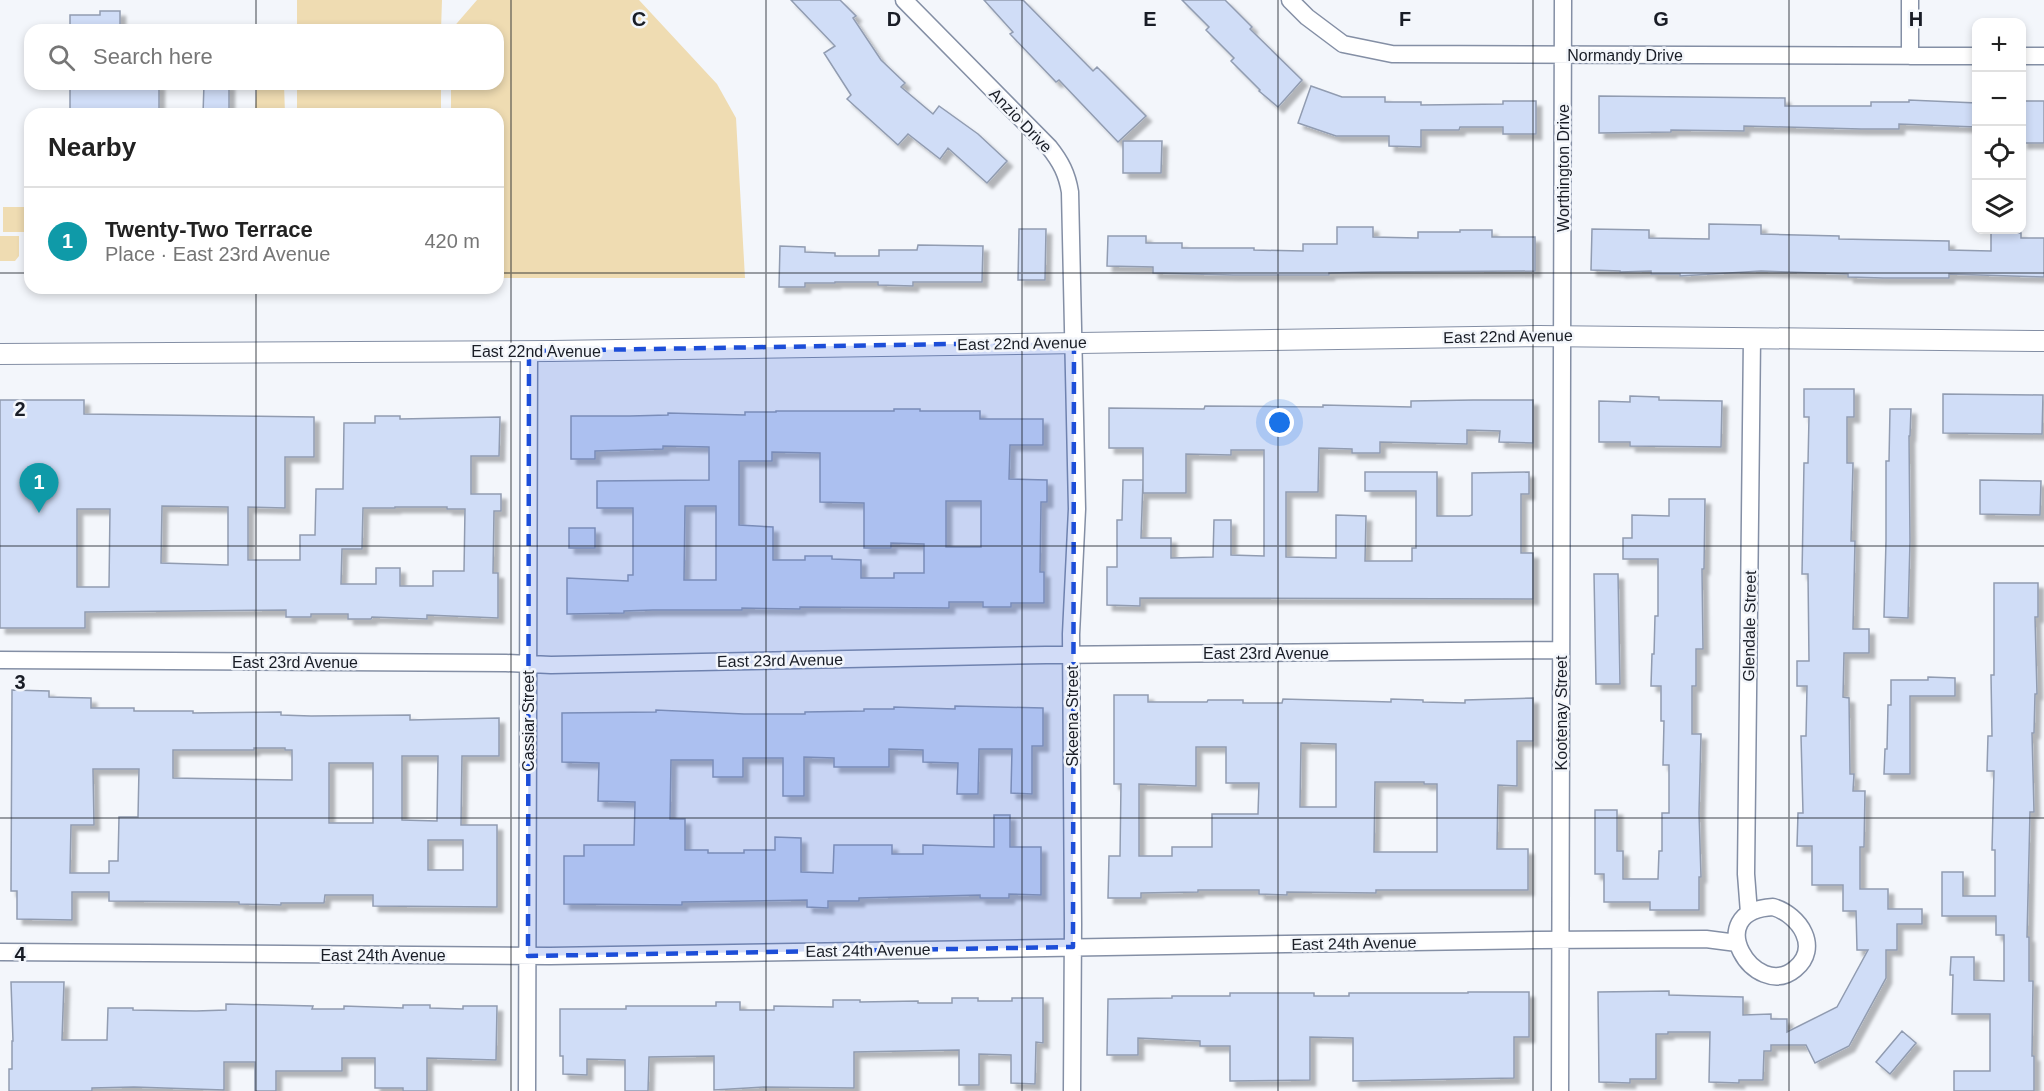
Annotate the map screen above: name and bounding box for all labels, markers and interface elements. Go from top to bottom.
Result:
text: C [632,8,646,30]
text: D [887,8,901,30]
text: E [1143,8,1157,30]
text: F [1399,8,1411,30]
text: G [1653,8,1669,30]
text: H [1909,8,1923,30]
map controls [1972,18,2026,234]
button: + [1972,18,2026,72]
search box [24,24,504,90]
icon: search [45,41,78,74]
text: Search here [93,44,213,69]
street label: Normandy Drive [1567,47,1683,64]
button: − [1972,72,2026,126]
street label: Anzio Drive [986,85,1055,156]
street label: Worthington Drive [1555,104,1572,232]
button: locate [1972,126,2026,180]
text: Nearby [48,132,136,162]
button: layers [1972,180,2026,234]
text: Twenty-Two Terrace [105,217,313,242]
text: 1 [62,230,73,252]
text: 420 m [424,230,480,252]
text: Place · East 23rd Avenue [105,243,330,265]
street label: East 22nd Avenue [1443,327,1573,346]
street label: East 22nd Avenue [957,334,1087,353]
street label: East 22nd Avenue [471,343,601,360]
text: 2 [14,398,26,420]
your location [1265,408,1294,437]
pin: 1 [20,464,58,513]
street label: Glendale Street [1740,570,1759,682]
street label: East 23rd Avenue [1203,645,1329,662]
street label: East 23rd Avenue [717,651,843,670]
street label: East 23rd Avenue [232,654,358,671]
street label: Kootenay Street [1553,655,1570,770]
street label: Skeena Street [1064,665,1081,767]
street label: Cassiar Street [520,670,537,772]
text: 3 [14,671,26,693]
street label: East 24th Avenue [1291,934,1417,953]
street label: East 24th Avenue [805,941,931,960]
text: 4 [14,943,26,965]
street label: East 24th Avenue [320,947,446,964]

